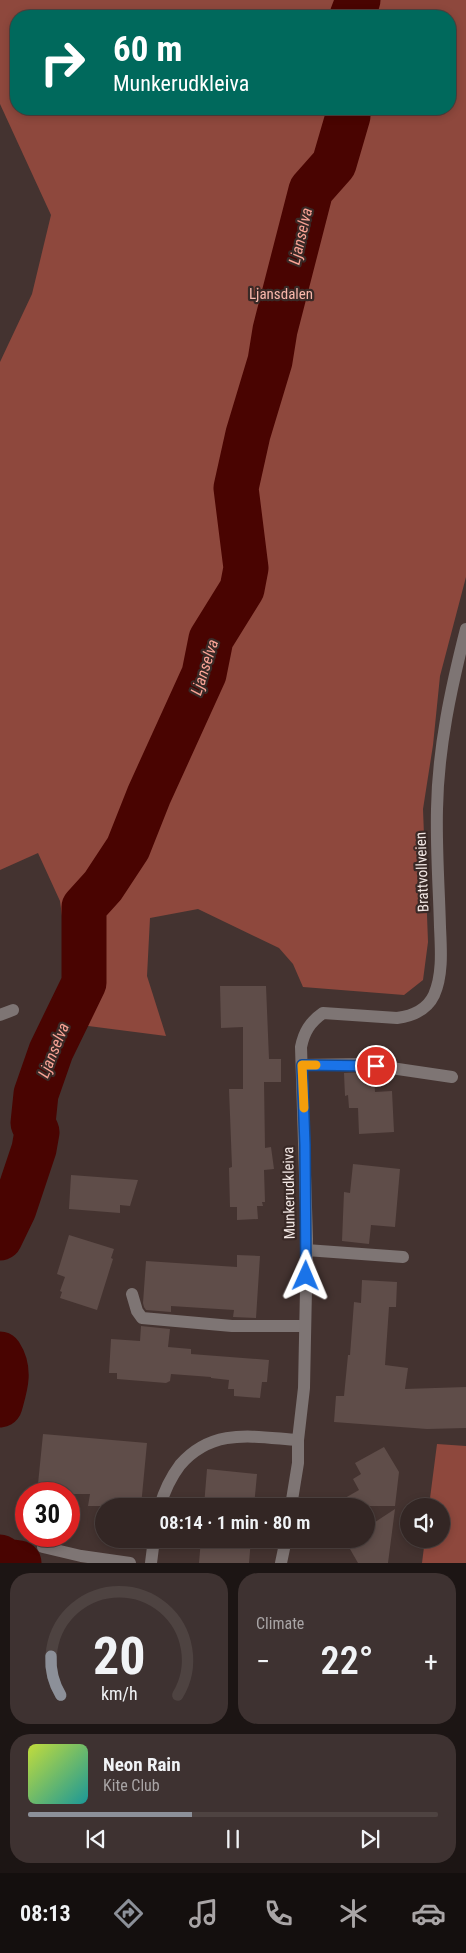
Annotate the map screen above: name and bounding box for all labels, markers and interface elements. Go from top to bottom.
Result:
text: 60 m [113,29,182,70]
icon: right [30,30,95,95]
text: Munkerudkleiva [113,71,249,96]
water label: Ljanselva [285,206,316,266]
park label: Ljansdalen [249,285,313,303]
water label: Ljanselva [187,637,222,698]
street label: Brattvollveien [412,832,432,912]
water label: Ljanselva [34,1020,73,1080]
pin [355,1045,397,1087]
icon: arrive [362,1052,390,1080]
street label: Munkerudkleiva [279,1146,299,1240]
position arrow [279,1249,331,1301]
speed limit sign: 30 [15,1482,80,1547]
map controls [400,1498,450,1548]
button: sound [400,1498,450,1548]
text: 08:14 · 1 min · 80 m [160,1511,310,1534]
text: Climate [256,1614,304,1633]
text: 20 [93,1626,145,1687]
text: 22° [321,1639,373,1683]
text: − [256,1645,270,1678]
text: + [424,1645,438,1678]
text: km/h [101,1683,137,1704]
text: Neon Rain [103,1753,181,1776]
text: Kite Club [103,1776,160,1795]
icon: previous [82,1825,110,1853]
icon: pause [219,1825,247,1853]
icon: next [356,1825,384,1853]
icon: directions [111,1896,146,1931]
icon: music [186,1896,221,1931]
icon: phone [261,1896,296,1931]
icon: climate [336,1896,371,1931]
icon: car [411,1896,446,1931]
text: 08:13 [20,1901,71,1926]

